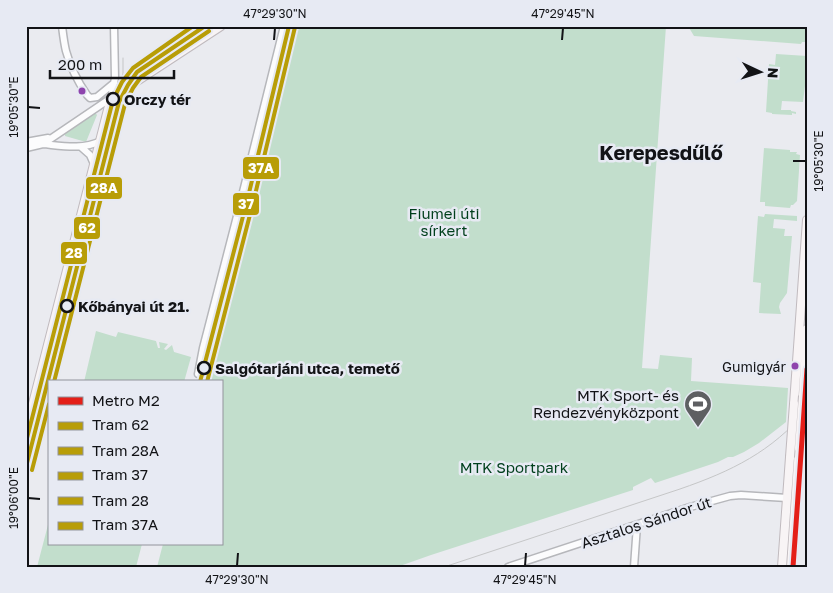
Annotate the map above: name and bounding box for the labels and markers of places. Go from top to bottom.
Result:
unlabelled marker [77,86,87,96]
place label: Orczy tér [124,90,191,108]
marker: Orczy tér [106,92,120,106]
place label: Kőbányai út 21. [78,297,190,315]
marker: Kőbányai út 21. [60,299,74,313]
place label: Gumigyár [722,358,787,375]
place label: Salgótarjáni utca, temető [215,359,401,377]
marker: Salgótarjáni utca, temető [197,361,211,375]
marker: Gumigyár [790,361,800,371]
place label: MTK Sport- és Rendezvényközpont [533,386,679,421]
sports icon: MTK Sport- és Rendezvényközpont [683,389,713,428]

